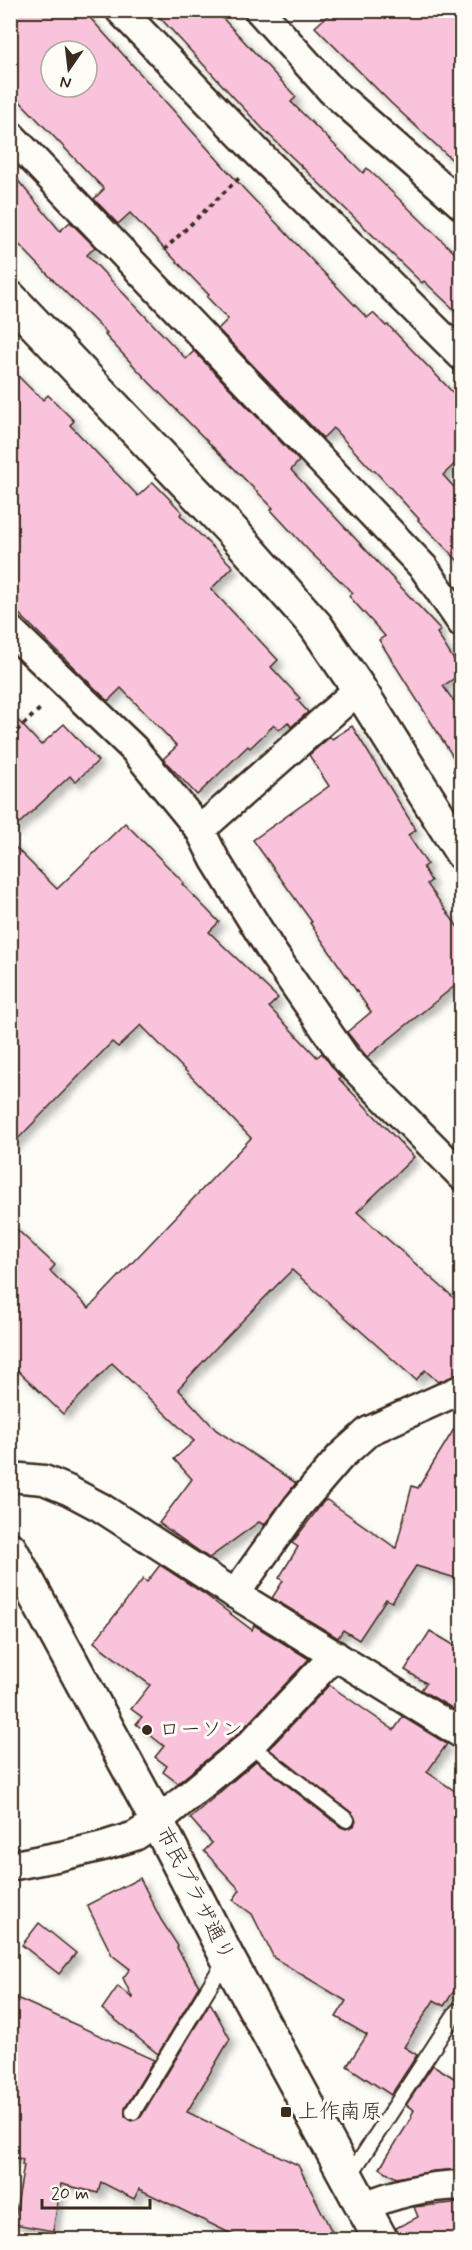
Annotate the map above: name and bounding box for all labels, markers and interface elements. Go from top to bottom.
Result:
north arrow [39,39,99,99]
text: N [58,71,73,94]
place label: ローソン [159,1716,243,1744]
marker: ローソン [140,1723,154,1737]
street label: 市民プラザ通り [149,1822,241,1966]
place label: 上作南原 [298,2098,382,2126]
marker: 上作南原 [279,2105,293,2119]
scale bar [42,2172,150,2210]
text: 20 m [51,2182,89,2206]

